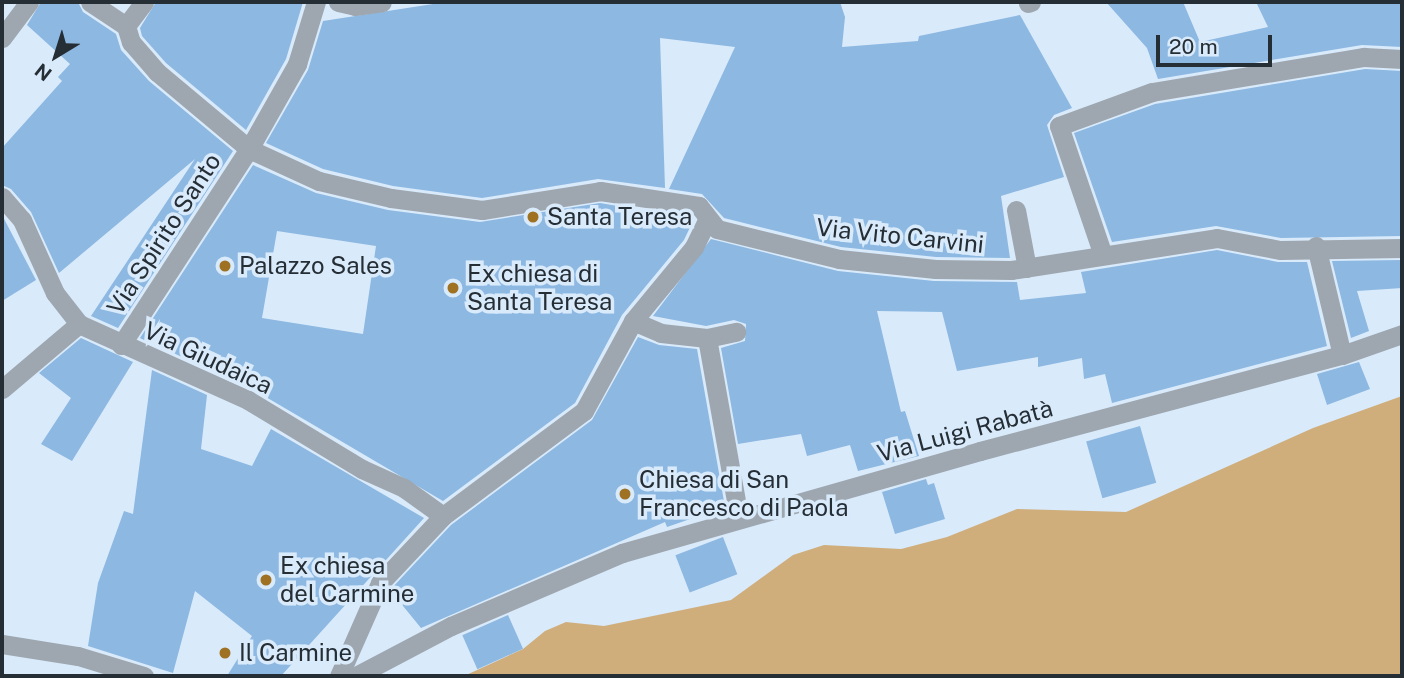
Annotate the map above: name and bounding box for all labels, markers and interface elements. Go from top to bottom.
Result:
north arrow [21,21,91,91]
scale bar [1159,21,1274,65]
text: 20 m [1169,34,1218,59]
text: N [30,59,56,86]
street label: Via Spirito Santo [101,148,227,320]
place label: Santa Teresa [547,203,692,231]
marker: Santa Teresa [525,209,541,225]
street label: Via Vito Carvini [814,213,986,259]
place label: Palazzo Sales [239,252,392,280]
marker: Palazzo Sales [217,258,233,274]
place label: Ex chiesa di Santa Teresa [467,260,612,316]
marker: Ex chiesa di Santa Teresa [445,280,461,296]
street label: Via Giudaica [139,316,277,400]
street label: Via Luigi Rabatà [874,394,1056,468]
place label: Chiesa di San Francesco di Paola [639,466,849,522]
marker: Chiesa di San Francesco di Paola [617,486,633,502]
place label: Ex chiesa del Carmine [280,552,414,608]
marker: Ex chiesa del Carmine [258,572,274,588]
place label: Il Carmine [239,639,352,667]
marker: Il Carmine [217,645,233,661]

